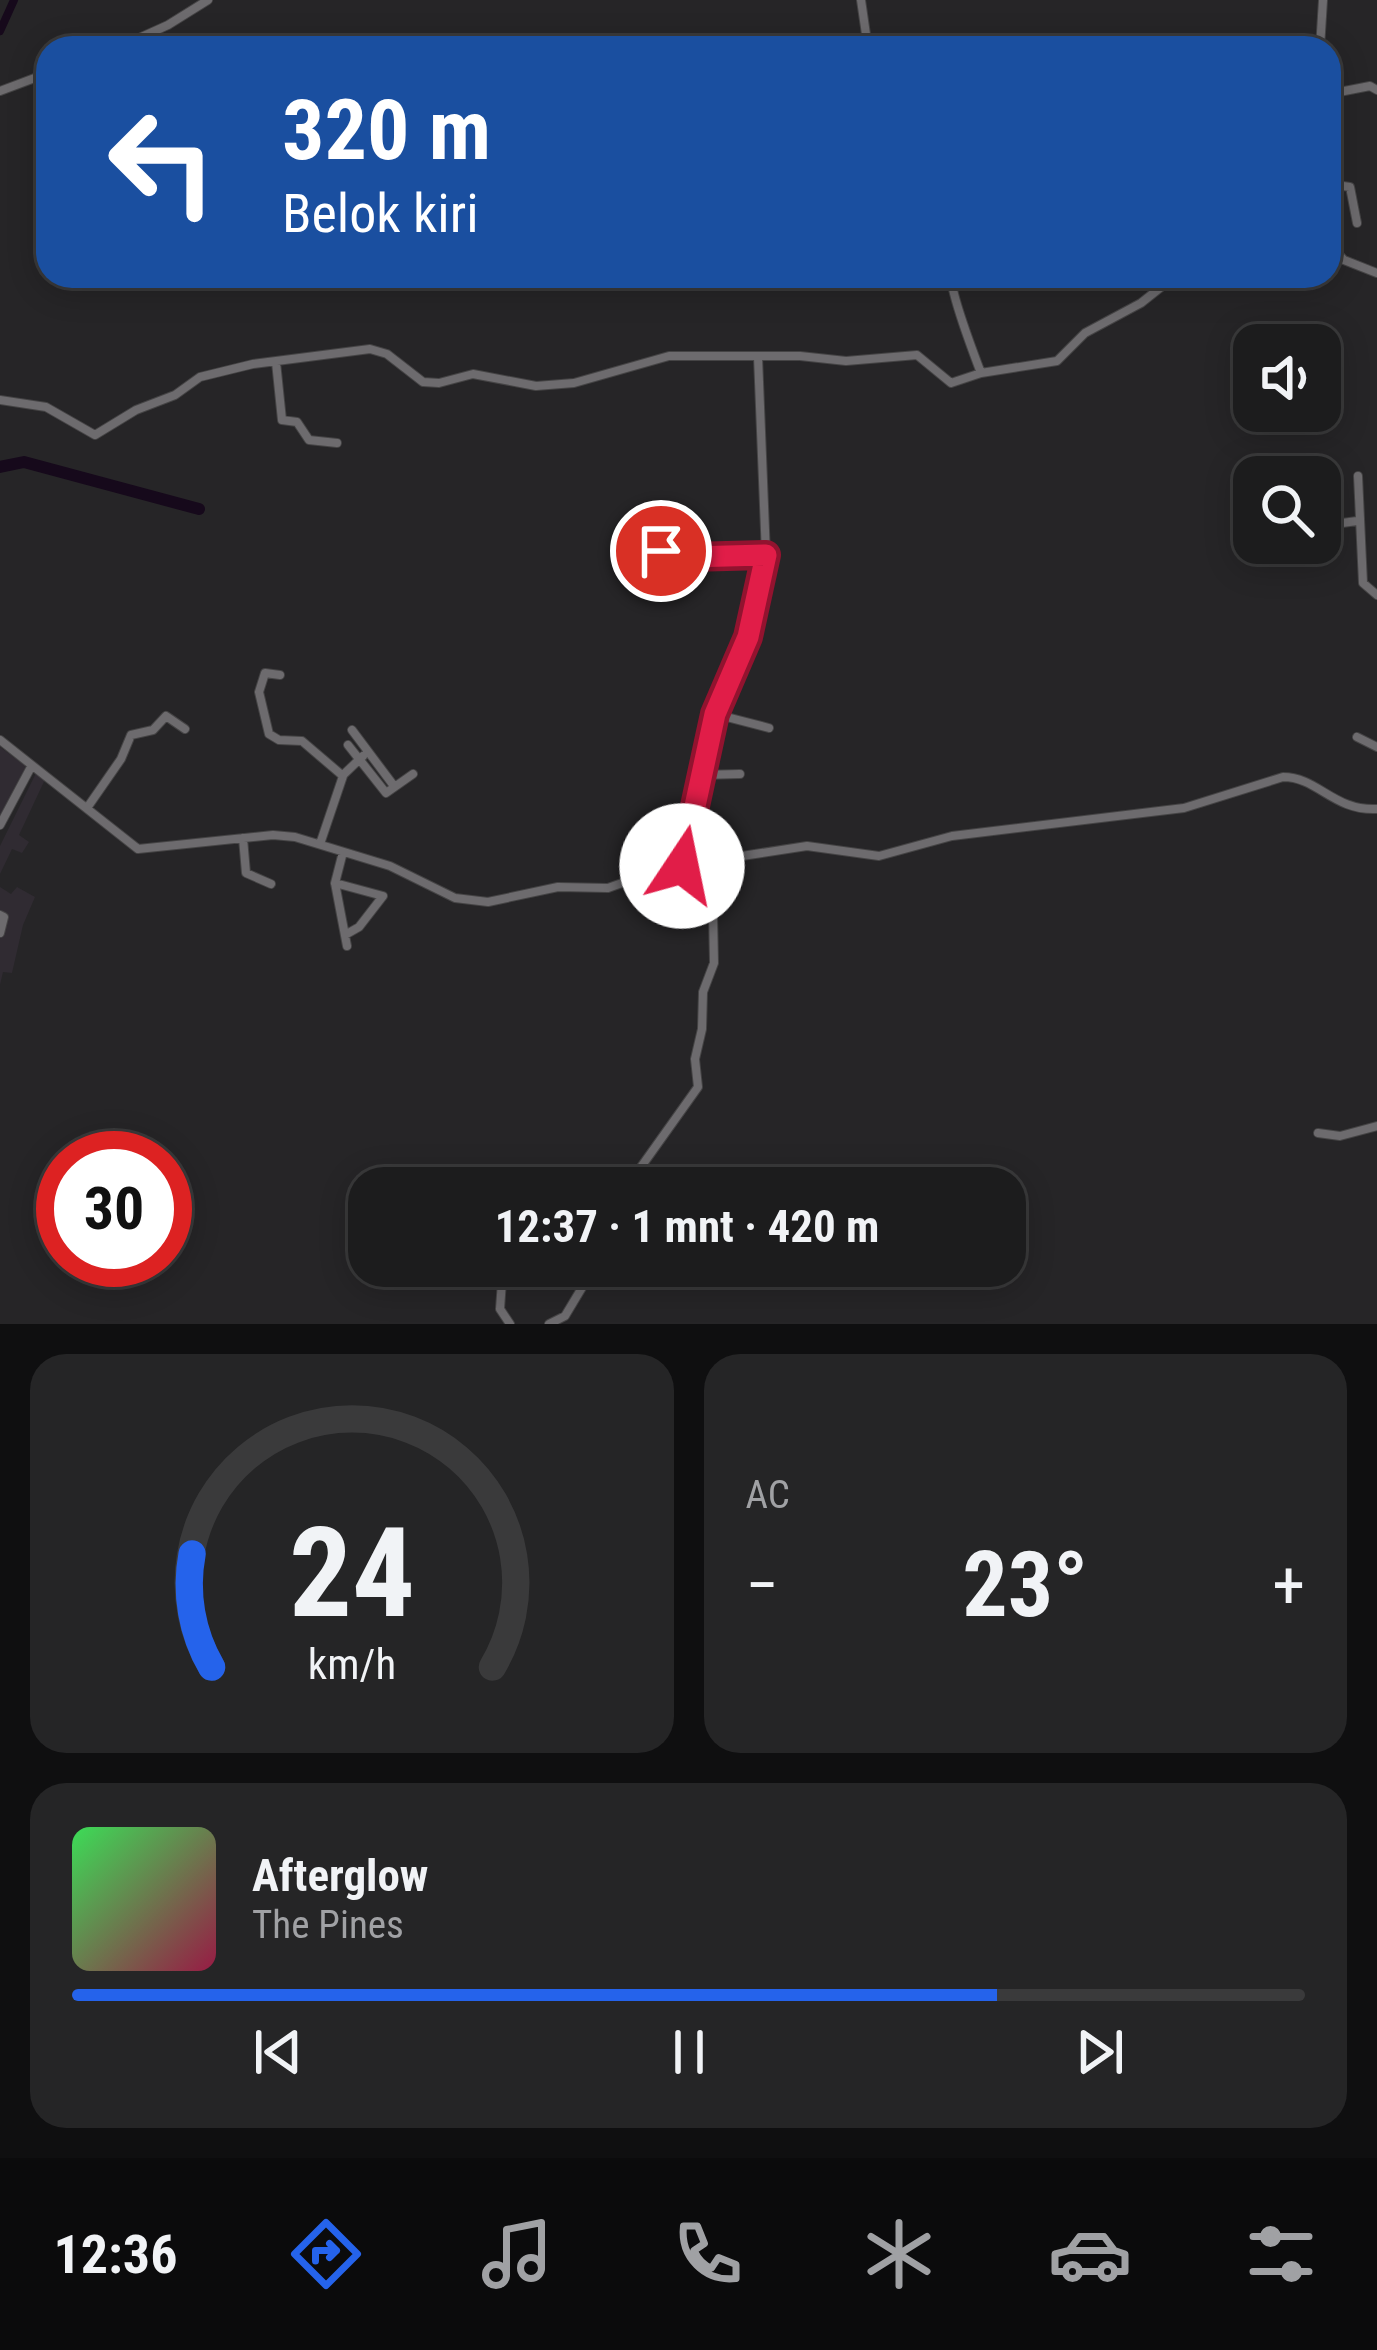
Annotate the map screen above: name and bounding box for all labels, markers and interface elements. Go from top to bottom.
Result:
text: 320 m [282,81,491,180]
icon: left [84,84,240,240]
text: Belok kiri [282,182,479,245]
map controls [1233,324,1341,564]
button: sound [1233,324,1341,432]
button: search [1233,456,1341,564]
pin [610,500,712,602]
icon: arrive [628,518,694,584]
position arrow [619,803,745,929]
speed limit sign: 30 [36,1131,192,1287]
text: 12:37 · 1 mnt · 420 m [495,1200,879,1253]
text: AC [746,1472,790,1518]
text: 24 [289,1500,415,1646]
text: 23° [962,1533,1088,1638]
text: − [746,1547,779,1624]
text: + [1272,1547,1305,1624]
text: km/h [308,1638,396,1688]
text: Afterglow [252,1849,428,1902]
text: The Pines [252,1902,404,1948]
icon: previous [245,2019,311,2085]
icon: pause [656,2019,722,2085]
icon: next [1067,2019,1133,2085]
icon: directions [284,2212,368,2296]
icon: music [475,2212,559,2296]
icon: phone [666,2212,750,2296]
icon: climate [857,2212,941,2296]
icon: car [1048,2212,1132,2296]
icon: filters [1239,2212,1323,2296]
text: 12:36 [54,2223,177,2286]

